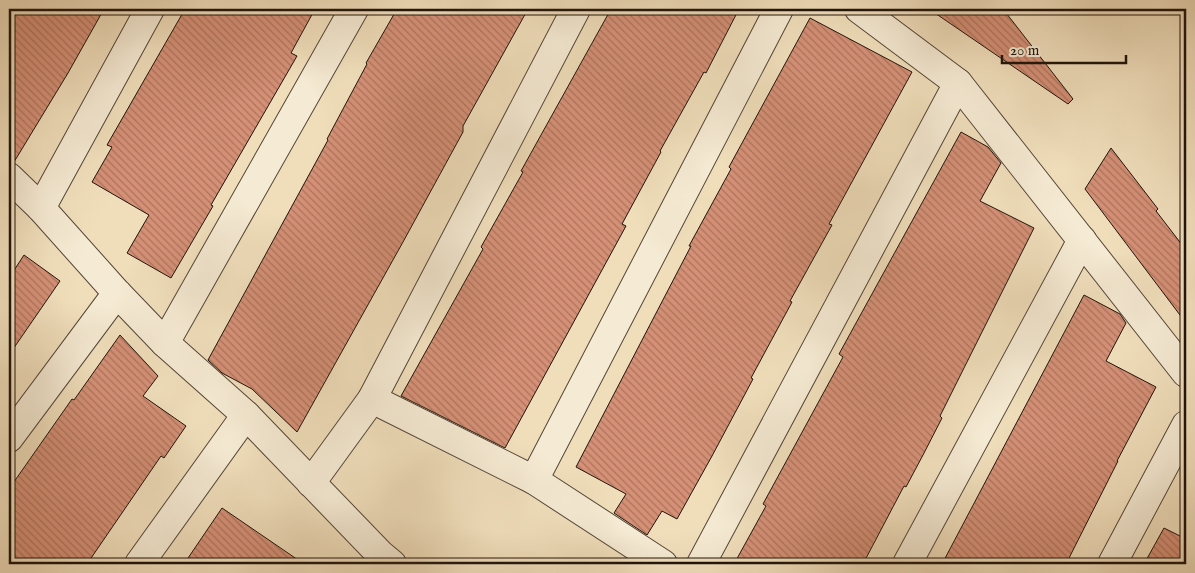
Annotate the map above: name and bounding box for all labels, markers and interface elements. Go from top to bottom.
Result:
scale bar [1002,32,1126,64]
text: 20 m [1010,41,1040,60]

